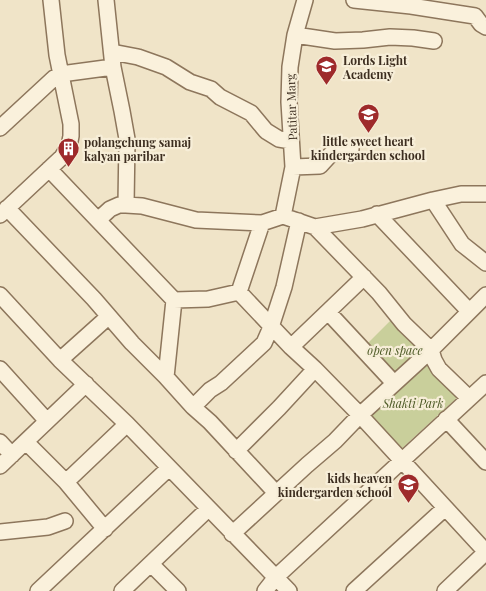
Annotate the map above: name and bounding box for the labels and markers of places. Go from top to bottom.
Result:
place label: Lords Light Academy [342,52,408,82]
school or university icon: Lords Light Academy [315,55,339,86]
school or university icon: little sweet heart kindergarden school [356,102,380,133]
place label: little sweet heart kindergarden school [311,133,425,163]
place label: polangchung samaj kalyan paribar [84,134,191,164]
building icon: polangchung samaj kalyan paribar [56,137,80,168]
place label: kids heaven kindergarden school [278,470,393,500]
school or university icon: kids heaven kindergarden school [396,473,420,504]

